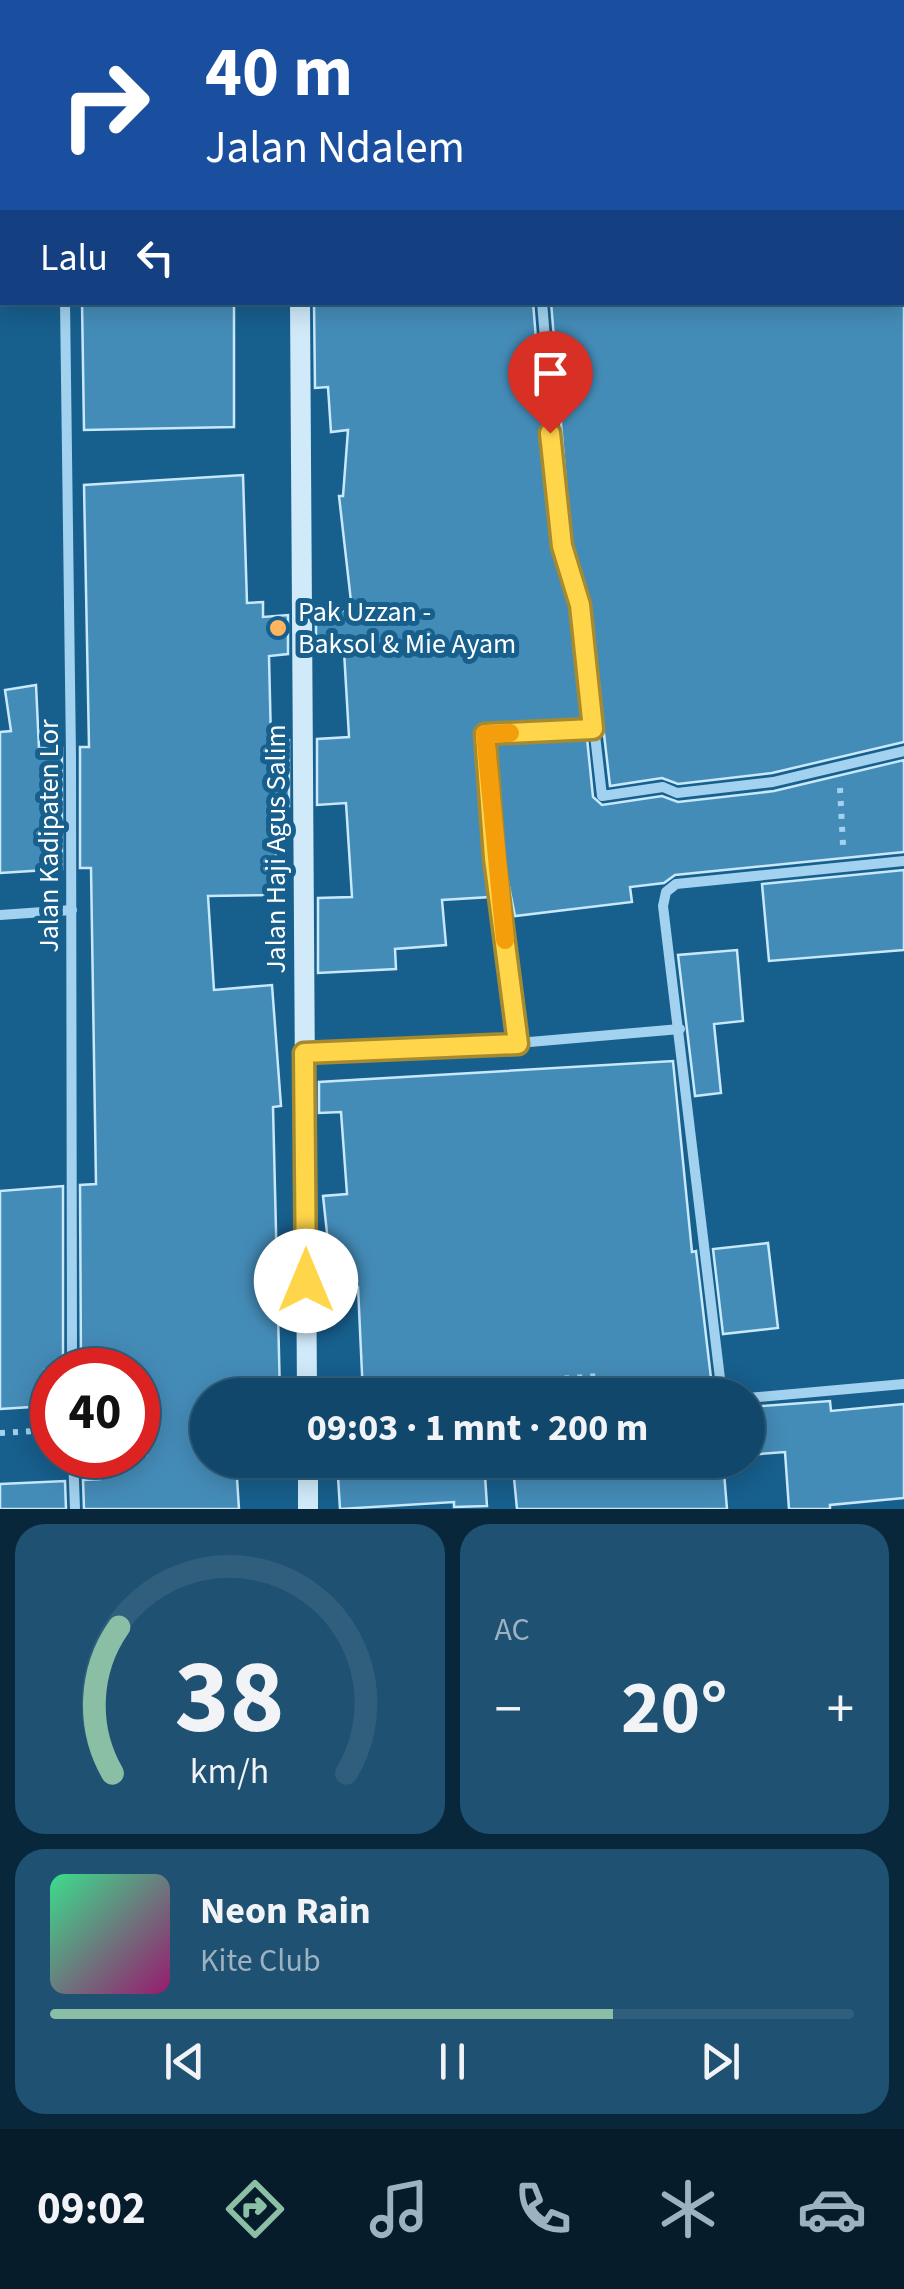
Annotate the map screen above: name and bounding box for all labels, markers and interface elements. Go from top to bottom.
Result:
text: 40 m [205,23,353,123]
icon: right [40,40,170,170]
text: Jalan Ndalem [205,116,465,180]
icon: left [128,230,183,285]
text: Lalu [40,231,108,285]
pin [508,331,593,434]
icon: arrive [523,346,578,401]
place label: Pak Uzzan - Baksol & Mie Ayam [298,592,516,664]
marker: Pak Uzzan - Baksol & Mie Ayam [267,617,289,639]
street label: Jalan Kadipaten Lor [29,719,69,953]
street label: Jalan Haji Agus Salim [256,724,296,974]
position arrow [254,1229,358,1333]
speed limit sign: 40 [30,1348,160,1478]
text: 09:03 · 1 mnt · 200 m [307,1401,648,1455]
text: AC [495,1607,530,1653]
text: 38 [175,1625,285,1773]
text: 20° [621,1655,728,1762]
text: − [495,1671,522,1749]
text: + [827,1671,854,1749]
text: km/h [190,1746,269,1797]
text: Neon Rain [200,1884,371,1938]
text: Kite Club [200,1938,321,1984]
icon: previous [157,2034,212,2089]
icon: pause [425,2034,480,2089]
icon: next [693,2034,748,2089]
icon: directions [220,2174,290,2244]
icon: music [364,2174,434,2244]
icon: phone [508,2174,578,2244]
icon: climate [653,2174,723,2244]
icon: car [797,2174,867,2244]
text: 09:02 [37,2177,146,2241]

